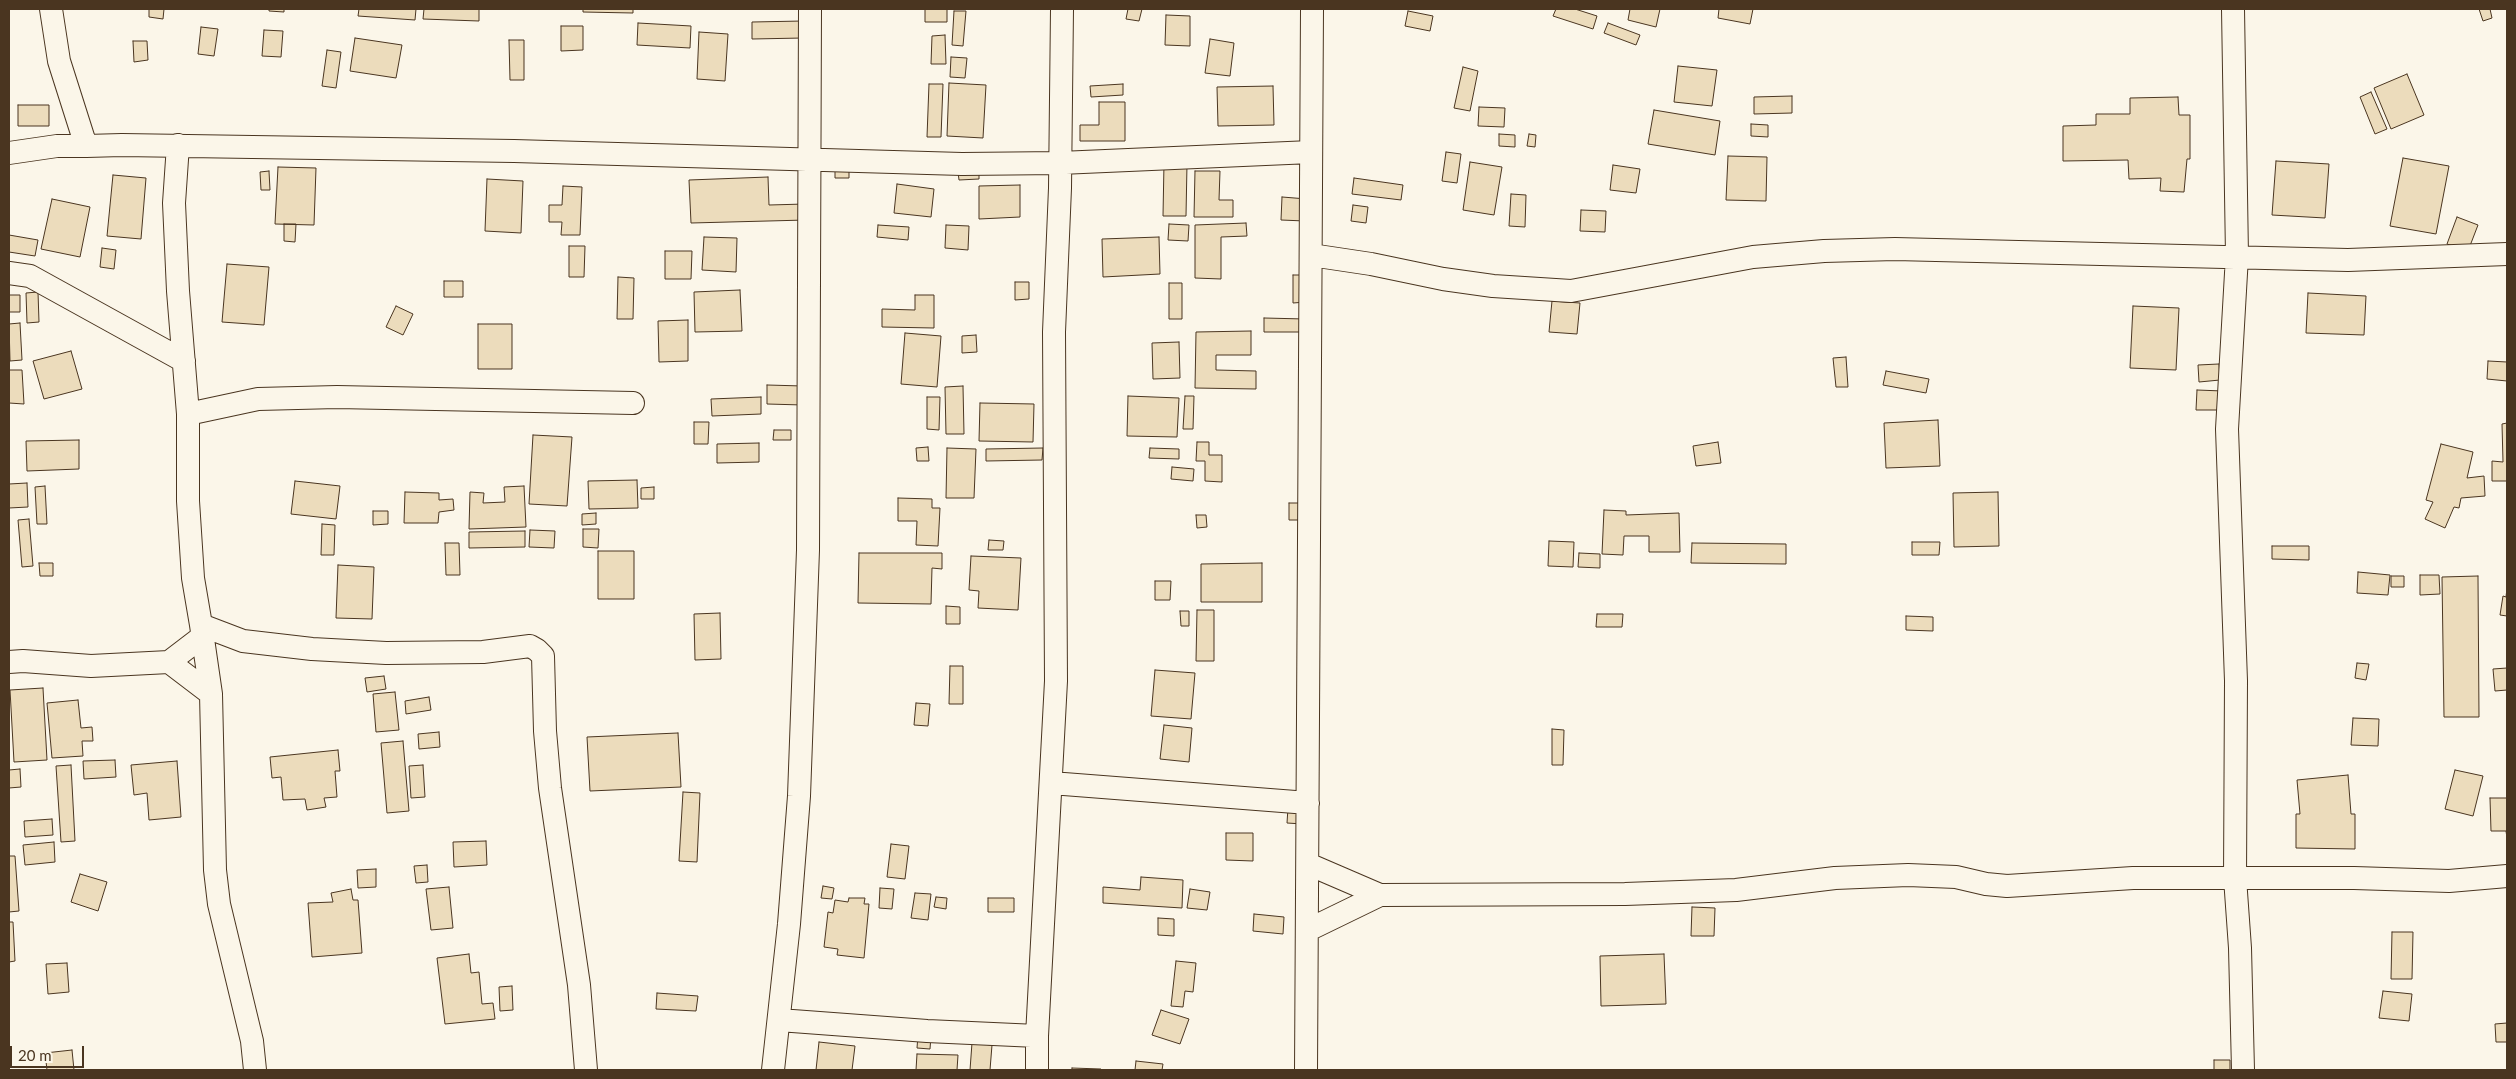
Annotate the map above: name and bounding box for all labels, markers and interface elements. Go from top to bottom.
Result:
scale bar [12,1036,86,1068]
text: 20 m [18,1046,52,1064]

